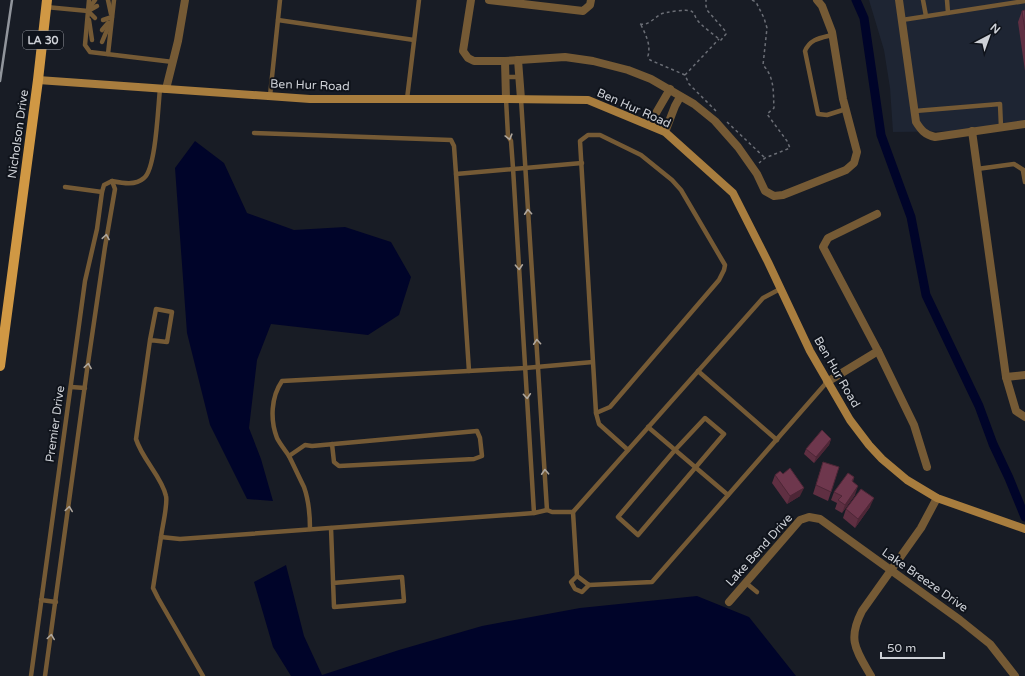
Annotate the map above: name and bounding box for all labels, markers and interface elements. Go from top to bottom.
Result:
north arrow [969,16,1009,56]
text: N [988,21,1003,37]
road number: LA 30 [23,31,63,49]
street label: Ben Hur Road [270,77,350,93]
street label: Ben Hur Road [595,85,673,131]
street label: Nicholson Drive [5,88,31,179]
one-way arrow [505,134,513,141]
one-way arrow [524,209,533,215]
one-way arrow [101,234,110,240]
one-way arrow [515,264,524,270]
street label: Ben Hur Road [811,334,863,410]
one-way arrow [532,339,541,345]
one-way arrow [83,363,92,369]
street label: Premier Drive [43,385,67,463]
one-way arrow [522,393,531,399]
one-way arrow [540,468,549,475]
one-way arrow [64,506,73,512]
street label: Lake Bend Drive [723,511,795,589]
street label: Lake Breeze Drive [879,545,971,615]
one-way arrow [46,634,55,640]
scale bar [881,634,944,660]
text: 50 m [887,641,916,655]

